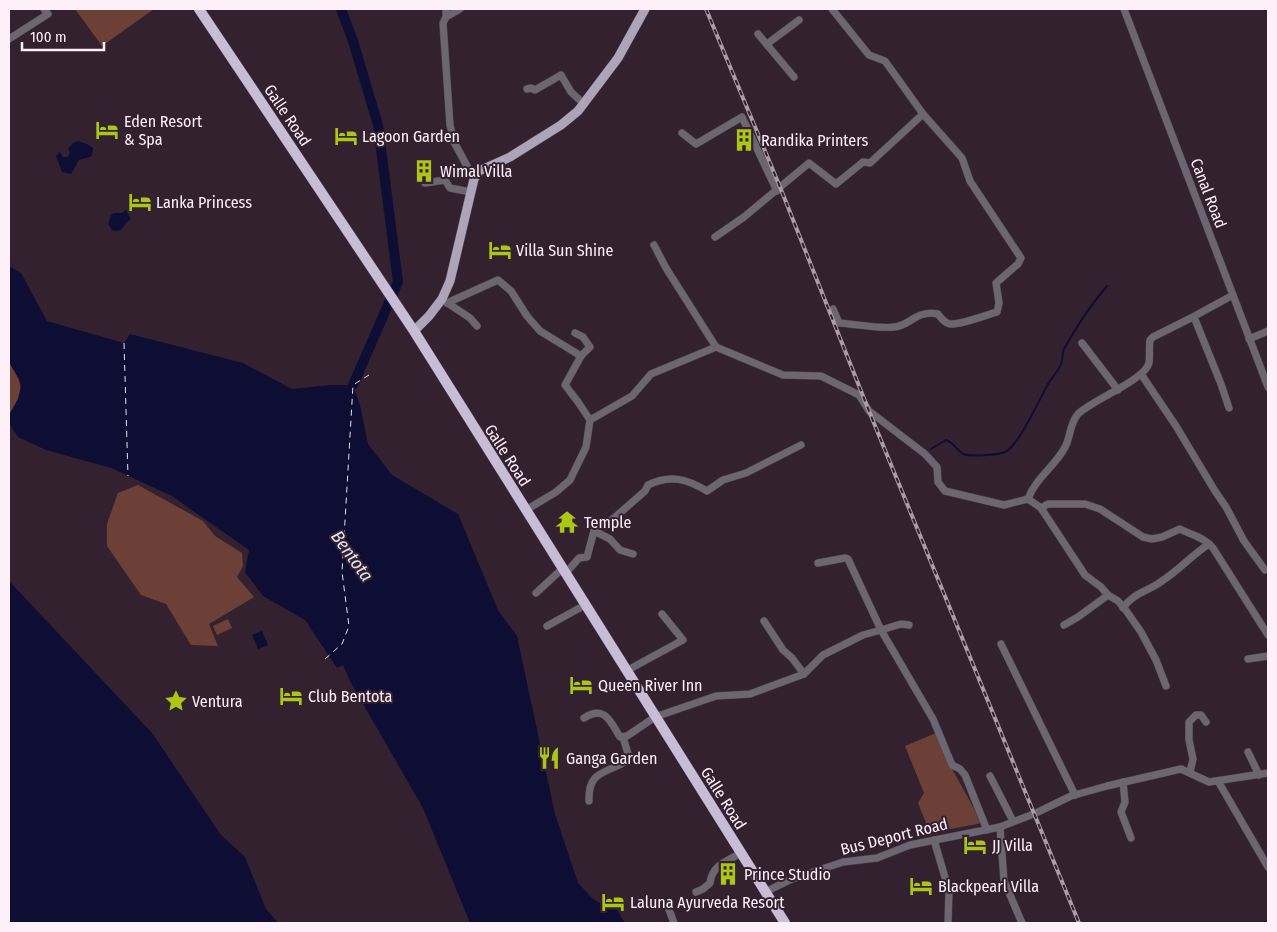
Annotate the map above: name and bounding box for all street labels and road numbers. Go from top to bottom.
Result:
street label: Galle Road [260,81,315,150]
street label: Canal Road [1187,156,1230,231]
street label: Galle Road [481,421,535,490]
street label: Galle Road [697,764,750,833]
street label: Bus Deport Road [839,814,950,859]

